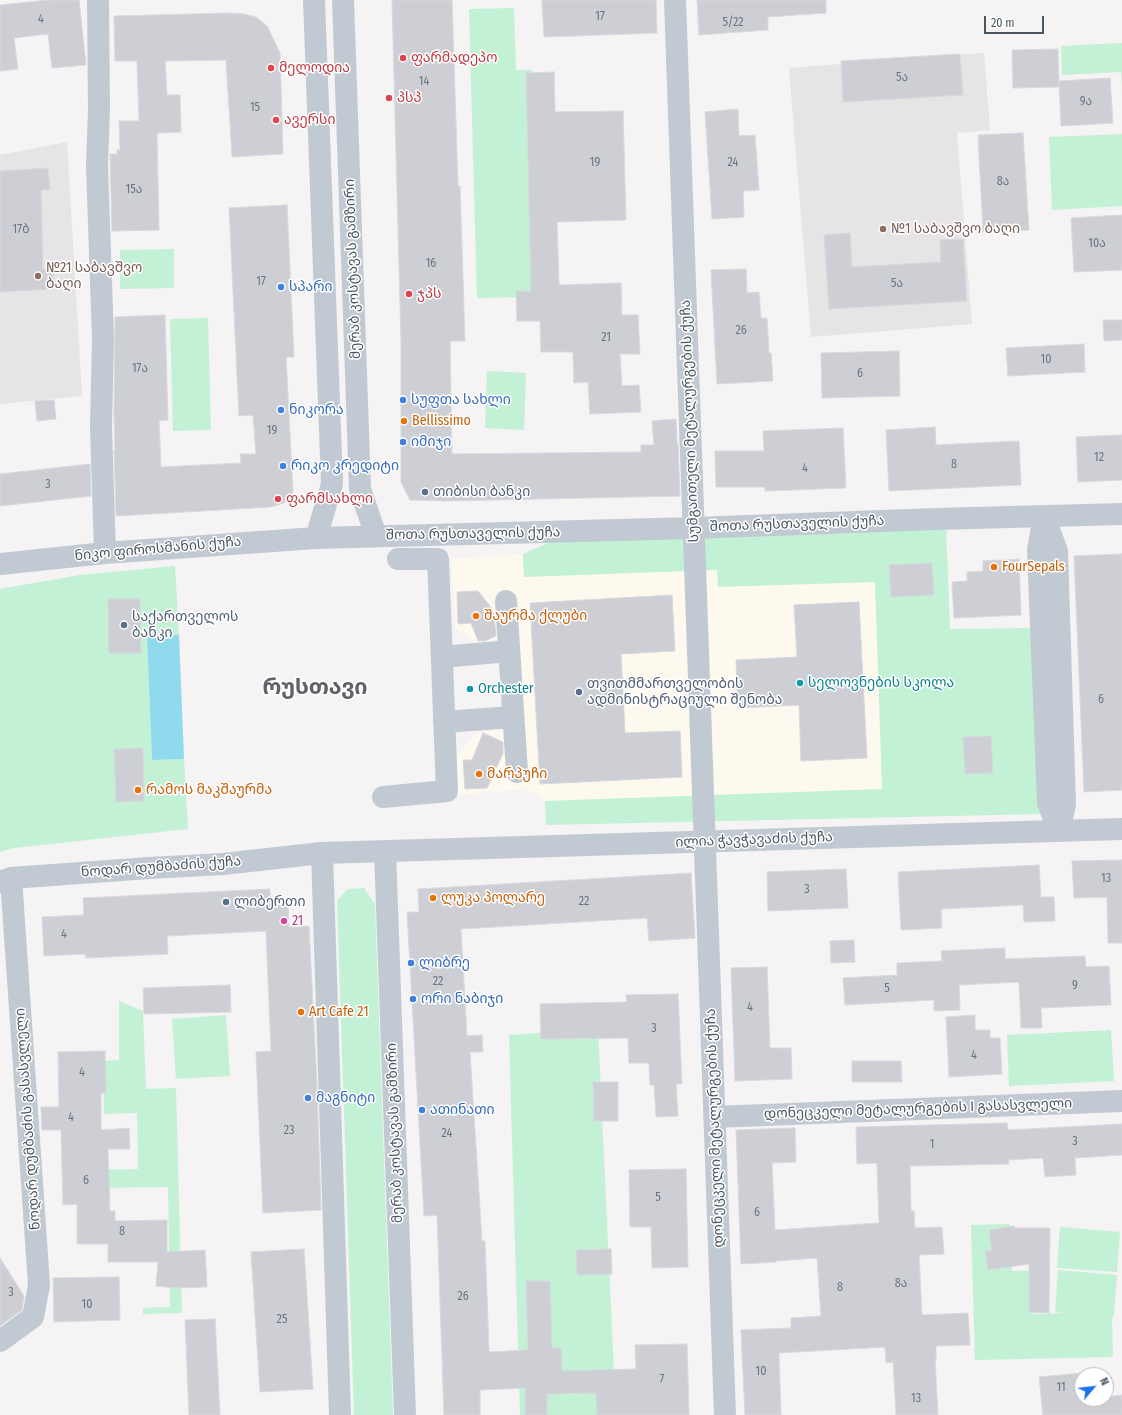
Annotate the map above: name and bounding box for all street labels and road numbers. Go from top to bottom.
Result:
street label: მერაბ კოსტავას გამზირი [341,179,365,359]
street label: სუმგაითელი მეტალურგების ქუჩა [677,299,703,543]
street label: შოთა რუსთაველის ქუჩა [709,513,885,535]
street label: შოთა რუსთაველის ქუჩა [385,524,561,544]
street label: ნიკო ფიროსმანის ქუჩა [74,533,242,565]
street label: ილია ჭავჭავაძის ქუჩა [675,829,833,851]
street label: ნოდარ დუმბაძის ქუჩა [80,853,242,881]
street label: ნოდარ დუმბაძის გასასვლელი [12,1007,44,1231]
street label: დონეცკელი მეტალურგების ქუჩა [702,1008,728,1248]
street label: მერაბ კოსტავას გამზირი [383,1043,407,1223]
street label: დონეცკელი მეტალურგების I გასასვლელი [764,1095,1072,1123]

